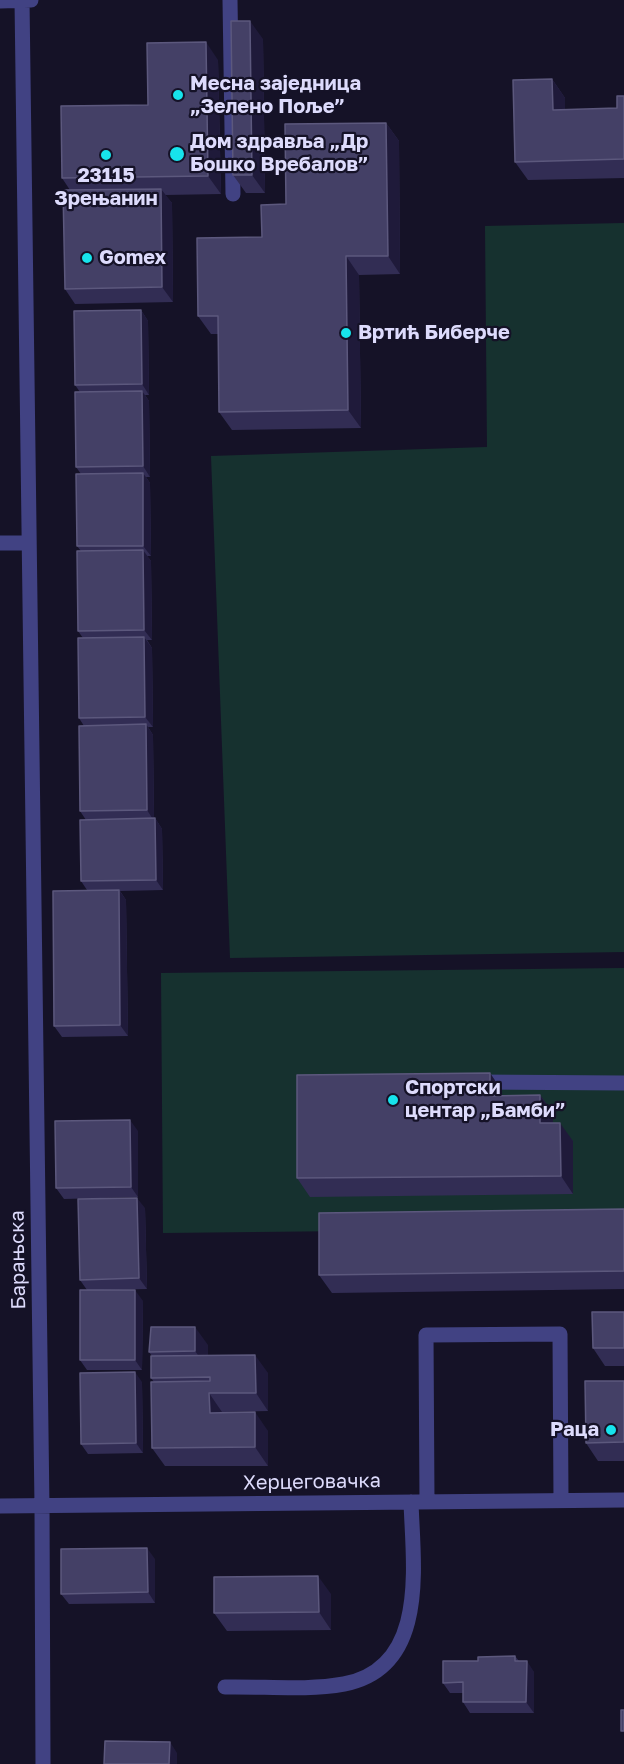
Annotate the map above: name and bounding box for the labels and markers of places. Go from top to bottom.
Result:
place label: Месна заједница „Зелено Поље” [190,72,361,119]
marker: Месна заједница „Зелено Поље” [171,88,185,102]
place label: Дом здравља „Др Бошко Вребалов” [190,130,369,177]
marker: Дом здравља „Др Бошко Вребалов” [168,145,186,163]
marker: 23115 Зрењанин [99,148,113,162]
place label: 23115 Зрењанин [54,164,158,211]
place label: Gomex [99,246,166,270]
marker: Gomex [80,251,94,265]
place label: Вртић Биберче [358,321,510,345]
marker: Вртић Биберче [339,326,353,340]
place label: Спортски центар „Бамби” [405,1076,566,1123]
marker: Спортски центар „Бамби” [386,1093,400,1107]
place label: Раца [550,1418,599,1442]
marker: Раца [604,1423,618,1437]

